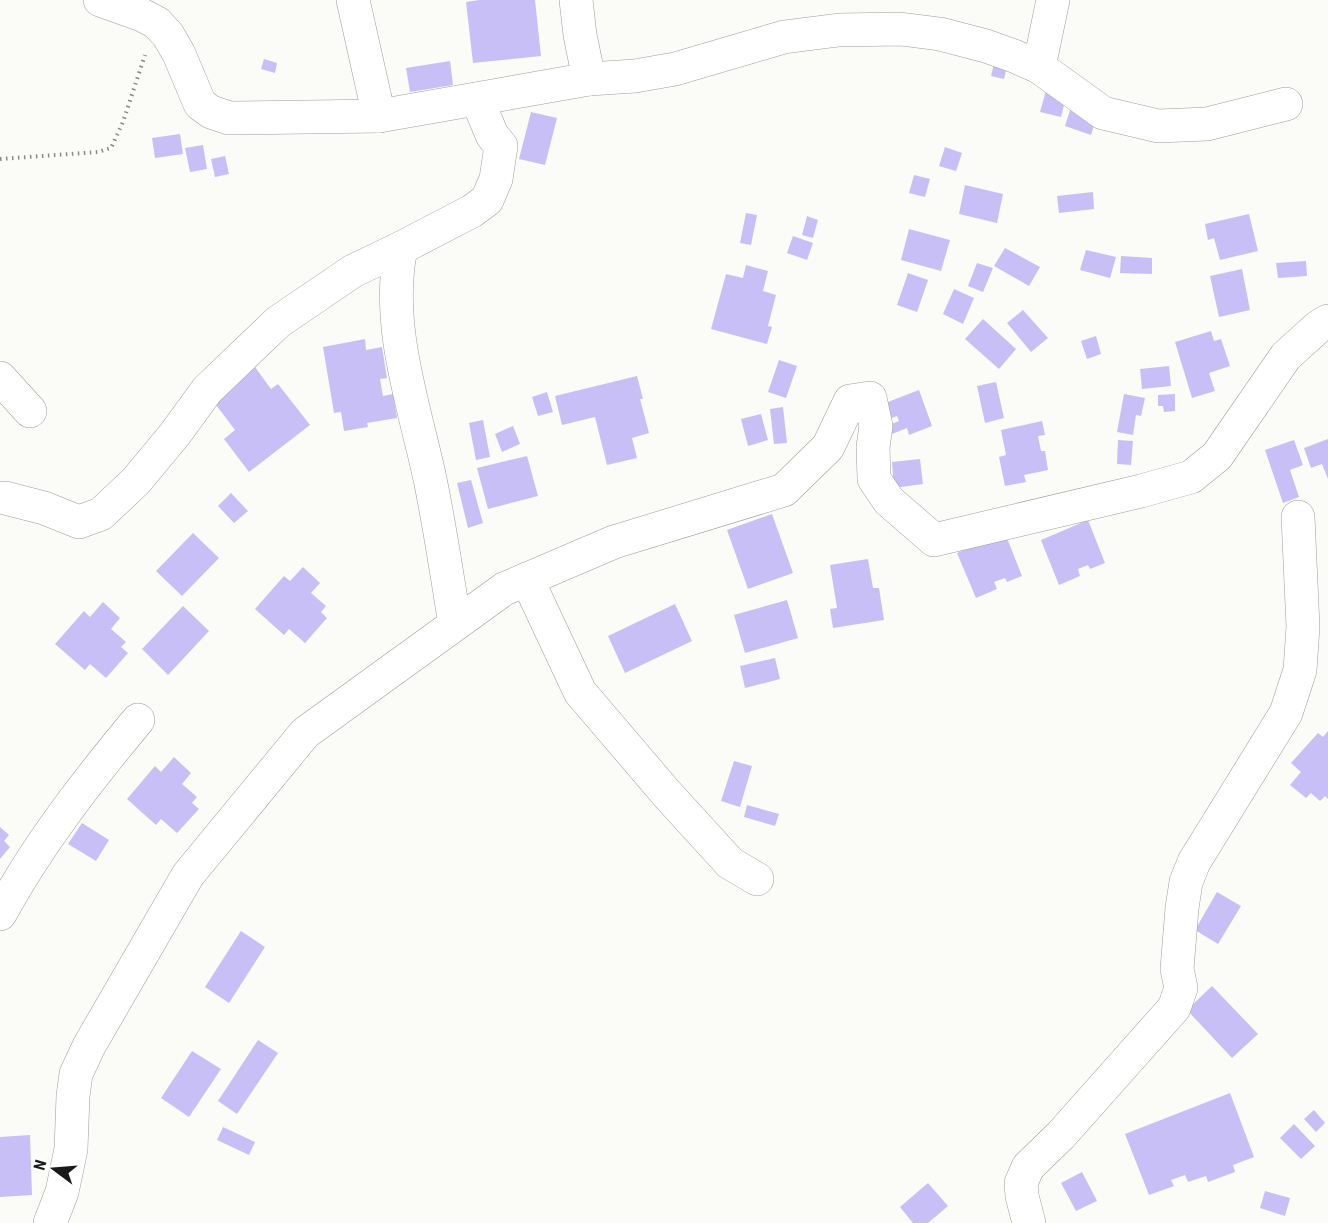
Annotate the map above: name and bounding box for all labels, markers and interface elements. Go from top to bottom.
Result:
north arrow [24,1139,84,1199]
text: N [30,1158,51,1172]

